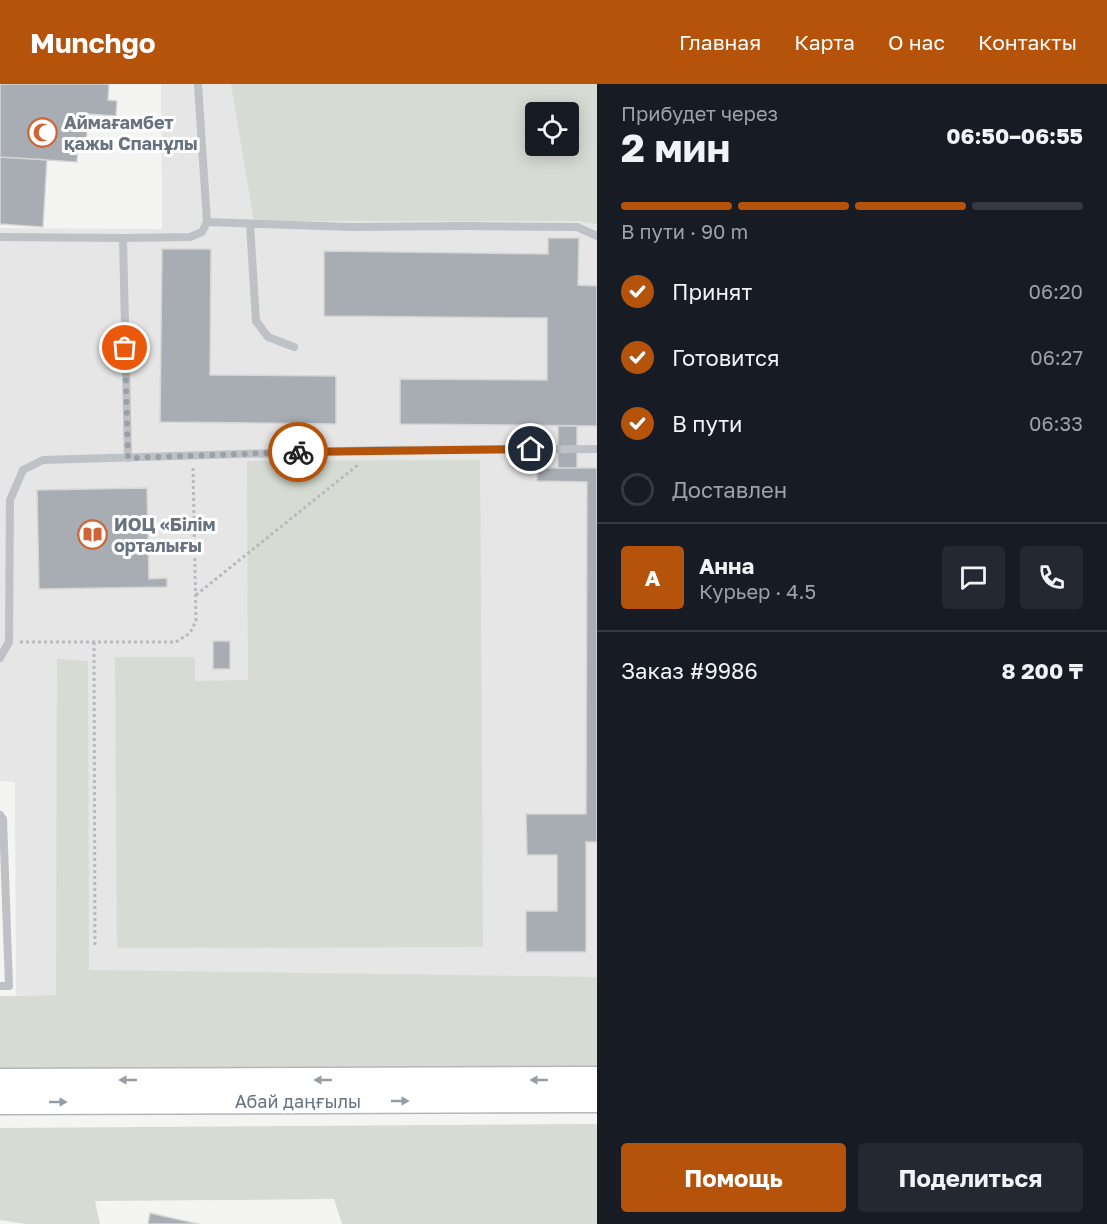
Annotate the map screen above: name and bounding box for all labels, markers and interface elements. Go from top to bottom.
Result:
text: Munchgo [30,26,156,59]
text: Главная [679,29,761,55]
text: Карта [794,29,855,55]
text: О нас [888,29,945,55]
text: Контакты [978,29,1077,55]
text: Прибудет через [621,101,778,125]
map controls [525,102,579,156]
button: locate [525,102,579,156]
place label: Аймағамбет қажы Спанұлы [64,111,198,154]
mosque icon: Аймағамбет қажы Спанұлы [27,116,59,148]
text: 06:50–06:55 [946,122,1083,149]
text: 2 мин [621,124,730,171]
text: В пути · 90 m [621,219,748,243]
icon: check [621,275,654,308]
text: Принят [672,278,752,305]
text: 06:20 [1029,279,1083,303]
pin [99,322,150,373]
icon: bag [108,331,141,364]
icon: check [621,341,654,374]
text: Готовится [672,344,780,371]
text: 06:27 [1030,345,1083,369]
icon: check [621,407,654,440]
text: В пути [672,410,742,437]
text: 06:33 [1029,411,1083,435]
courier [268,422,328,482]
pin [505,423,556,474]
icon: home [514,432,547,465]
icon: bike [282,436,315,469]
text: Доставлен [672,476,787,503]
place label: ИОЦ «Білім орталығы [114,513,215,556]
library icon: ИОЦ «Білім орталығы [77,518,109,550]
button: chat [942,546,1005,609]
button: phone [1020,546,1083,609]
text: Анна [699,552,754,579]
text: А [645,564,660,591]
text: Курьер · 4.5 [699,579,816,603]
text: Заказ #9986 [621,657,758,684]
text: 8 200 ₸ [1002,657,1083,684]
one-way arrow [118,1075,137,1085]
one-way arrow [313,1075,332,1085]
one-way arrow [529,1075,548,1085]
street label: Абай даңғылы [235,1090,361,1112]
one-way arrow [391,1096,410,1106]
one-way arrow [49,1097,68,1106]
button: Помощь [621,1143,846,1212]
button: Поделиться [858,1143,1083,1212]

